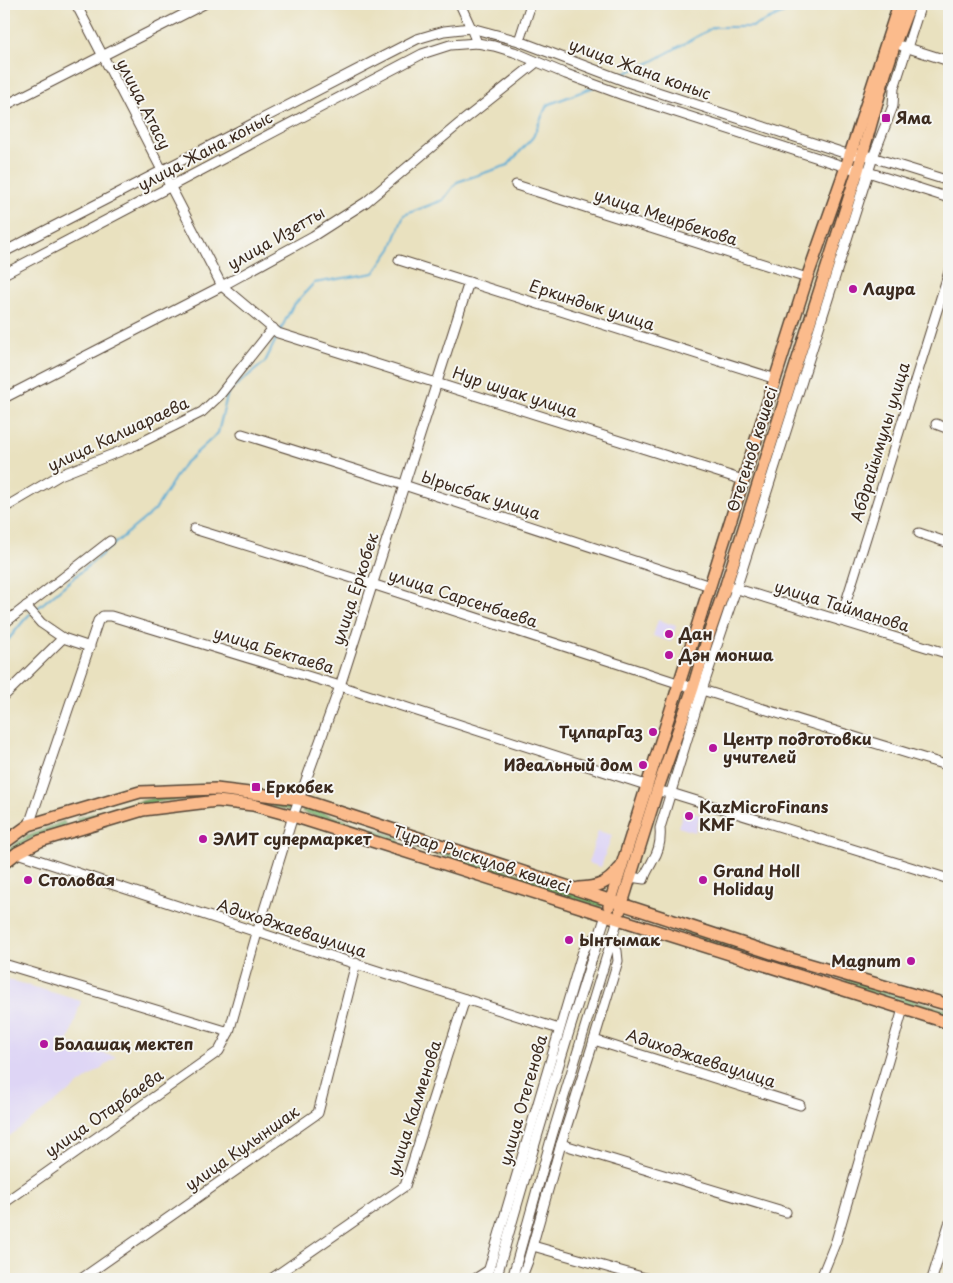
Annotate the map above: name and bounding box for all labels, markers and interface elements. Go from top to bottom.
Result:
street label: улица Жана коныс [566,31,715,105]
street label: улица Атасу [112,54,178,153]
street label: улица Жана коныс [133,104,276,196]
place label: Яма [895,105,932,129]
marker: Яма [880,112,892,124]
street label: улица Меирбекова [592,182,741,251]
street label: улица Изетты [222,200,329,275]
street label: Еркиндык улица [527,272,658,336]
place label: Лаура [863,276,916,300]
marker: Лаура [847,283,859,295]
street label: Нур шуак улица [450,359,581,423]
street label: Абдрайымулы улица [843,359,915,525]
street label: Өтегенов көшесі [719,383,783,514]
street label: улица Калшараева [43,390,192,476]
street label: Ырысбак улица [419,464,544,525]
street label: улица Еркобек [325,529,384,648]
street label: улица Сарсенбаева [386,562,541,633]
street label: улица Тайманова [772,573,913,637]
street label: улица Бектаева [211,619,338,679]
place label: Дан [678,621,712,645]
marker: Дан [663,628,675,640]
place label: Дән монша [678,642,774,666]
marker: Дән монша [663,649,675,661]
place label: ТұлпарГаз [559,719,643,743]
marker: ТұлпарГаз [647,726,659,738]
place label: Центр подготовки учителей [723,726,872,768]
marker: Центр подготовки учителей [707,742,719,754]
place label: Идеальный дом [504,752,633,776]
marker: Идеальный дом [637,759,649,771]
place label: Еркобек [266,774,334,798]
marker: Еркобек [250,781,262,793]
place label: KazMicroFinans KMF [699,794,829,836]
marker: KazMicroFinans KMF [683,810,695,822]
street label: Тұрар Рыскұлов көшесі [390,818,575,898]
place label: ЭЛИТ супермаркет [213,826,372,850]
marker: ЭЛИТ супермаркет [197,833,209,845]
place label: Grand Holl Holiday [713,858,800,900]
place label: Столовая [38,867,115,891]
marker: Столовая [22,874,34,886]
marker: Grand Holl Holiday [697,874,709,886]
street label: Адиходжаеваулица [215,892,370,963]
place label: Ынтымак [579,927,661,951]
marker: Ынтымак [563,934,575,946]
place label: Magnum [831,948,901,972]
marker: Magnum [905,955,917,967]
street label: Адиходжаеваулица [624,1022,779,1093]
place label: Болашақ мектеп [54,1031,194,1055]
street label: улица Отегенова [492,1031,552,1168]
street label: улица Калменова [380,1037,446,1179]
marker: Болашақ мектеп [38,1038,50,1050]
street label: улица Отарбаева [39,1062,168,1162]
street label: улица Кулыншак [179,1098,304,1196]

